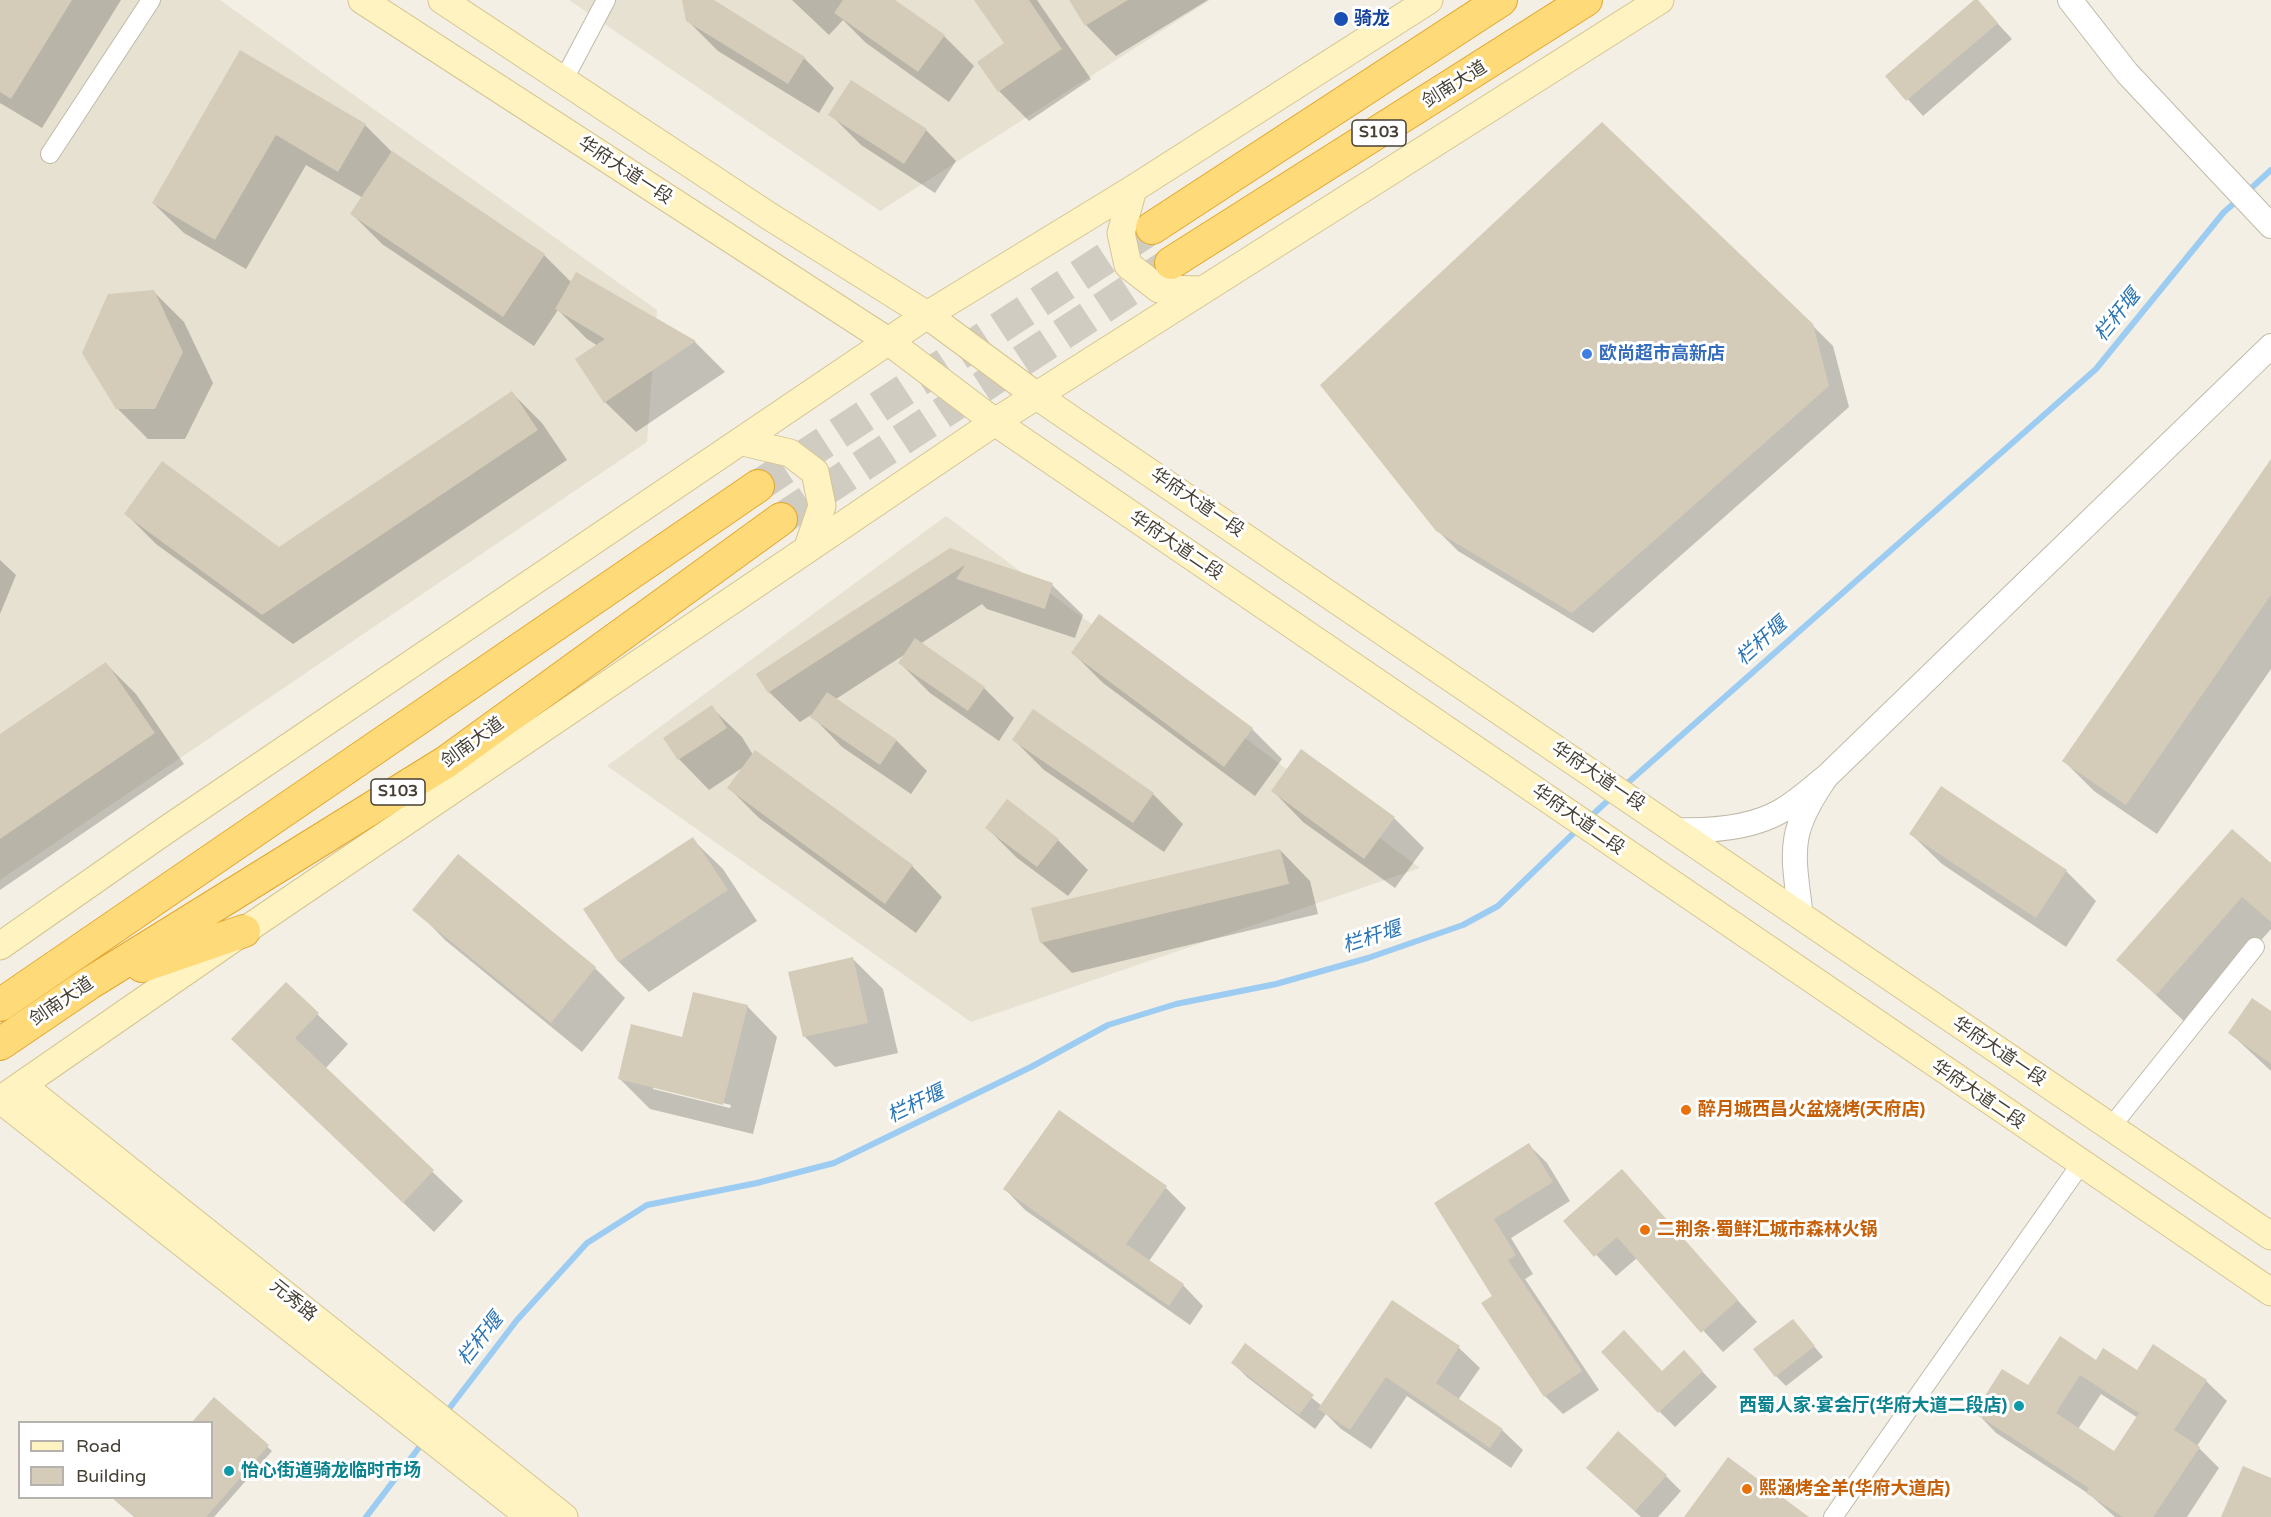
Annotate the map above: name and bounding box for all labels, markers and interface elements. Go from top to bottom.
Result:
place label: 骑龙 [1354,8,1390,30]
marker: 骑龙 [1332,10,1350,28]
street label: 剑南大道 [1419,57,1491,113]
road number: S103 [1352,120,1406,146]
street label: 华府大道一段 [574,133,676,209]
water label: 栏杆堰 [2090,285,2146,347]
place label: 欧尚超市高新店 [1599,343,1725,365]
marker: 欧尚超市高新店 [1580,347,1594,361]
street label: 华府大道一段 [1146,464,1248,542]
street label: 华府大道二段 [1125,507,1227,585]
water label: 栏杆堰 [1732,613,1792,671]
street label: 剑南大道 [438,713,508,773]
street label: 华府大道一段 [1547,738,1649,816]
road number: S103 [371,779,425,805]
street label: 华府大道二段 [1528,780,1628,860]
water label: 栏杆堰 [1340,917,1404,959]
street label: 剑南大道 [26,973,98,1031]
street label: 华府大道一段 [1948,1013,2050,1091]
street label: 华府大道二段 [1927,1056,2029,1134]
water label: 栏杆堰 [884,1081,948,1129]
place label: 醉月城西昌火盆烧烤(天府店) [1698,1099,1925,1121]
marker: 醉月城西昌火盆烧烤(天府店) [1679,1103,1693,1117]
place label: 二荆条·蜀鲜汇城市森林火锅 [1657,1219,1878,1241]
marker: 二荆条·蜀鲜汇城市森林火锅 [1638,1223,1652,1237]
street label: 元秀路 [265,1276,321,1326]
water label: 栏杆堰 [453,1309,509,1371]
place label: 西蜀人家·宴会厅(华府大道二段店) [1739,1395,2007,1417]
marker: 西蜀人家·宴会厅(华府大道二段店) [2012,1399,2026,1413]
legend [18,1421,213,1499]
text: Road [76,1435,121,1457]
place label: 怡心街道骑龙临时市场 [241,1460,421,1482]
marker: 怡心街道骑龙临时市场 [222,1464,236,1478]
text: Building [76,1465,146,1487]
place label: 熙涵烤全羊(华府大道店) [1759,1478,1950,1500]
marker: 熙涵烤全羊(华府大道店) [1740,1482,1754,1496]

